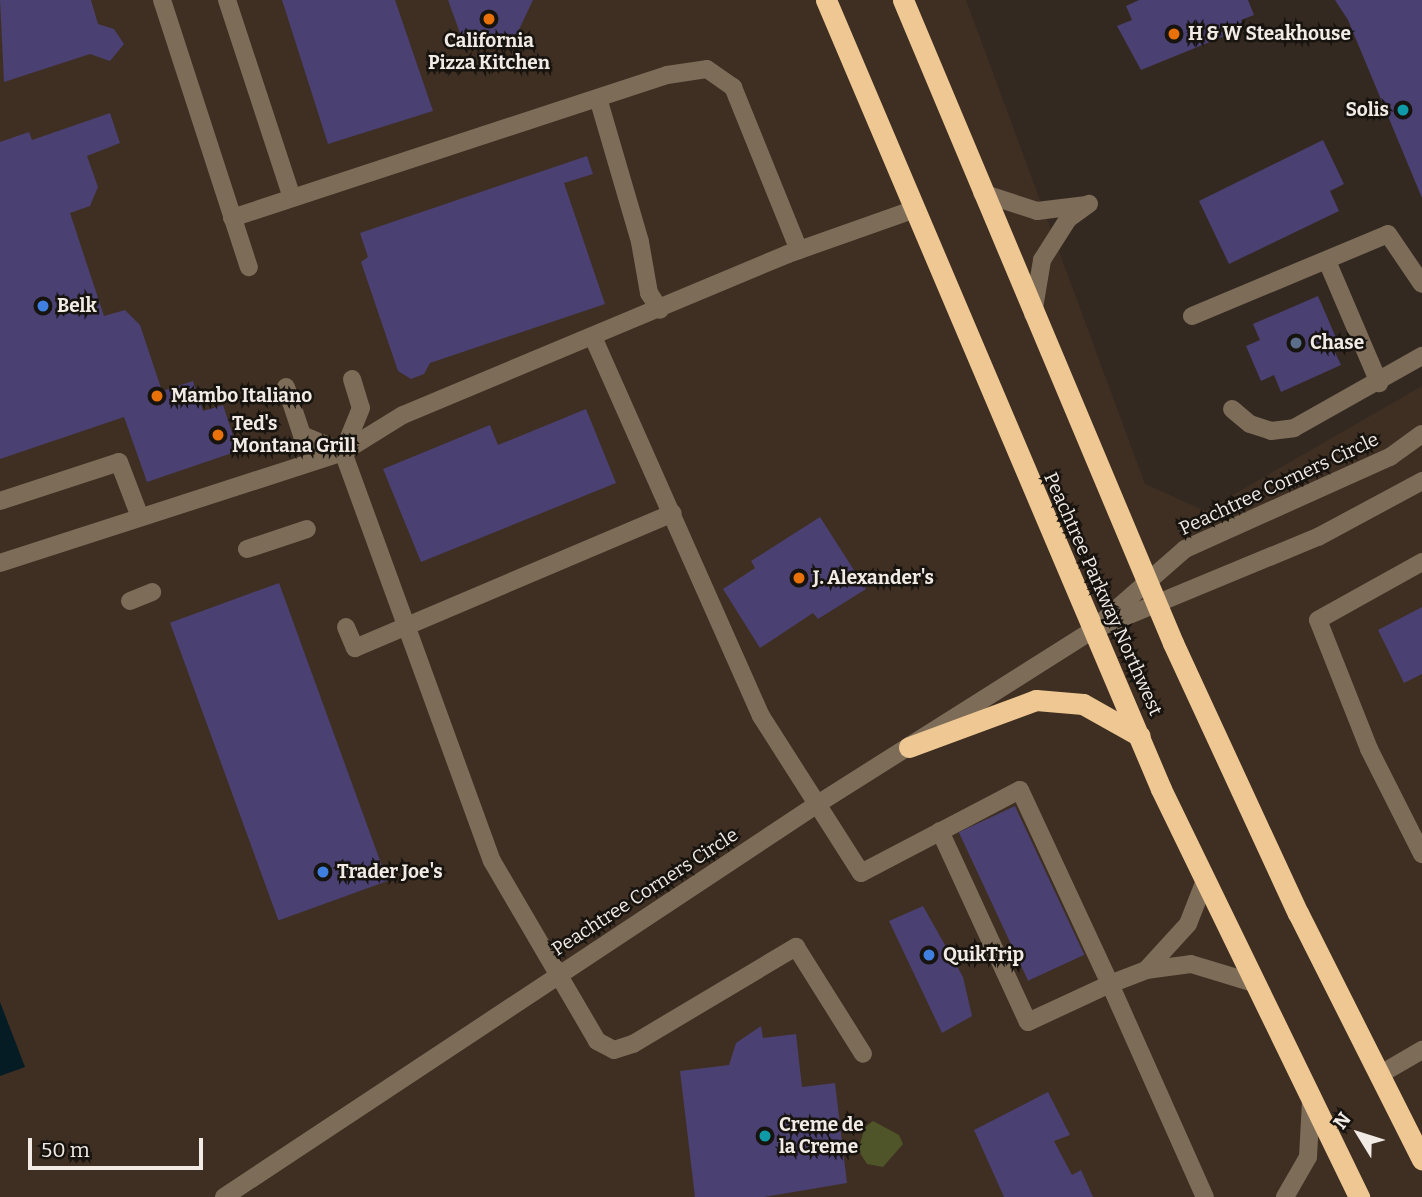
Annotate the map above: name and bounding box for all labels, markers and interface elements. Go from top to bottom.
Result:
marker: California Pizza Kitchen [481,11,497,27]
place label: H & W Steakhouse [1188,23,1351,45]
marker: H & W Steakhouse [1166,26,1182,42]
place label: California Pizza Kitchen [428,30,550,74]
place label: Solis [1345,99,1389,121]
marker: Solis [1395,102,1411,118]
place label: Belk [57,295,97,317]
marker: Belk [35,298,51,314]
place label: Chase [1310,332,1364,354]
marker: Chase [1288,335,1304,351]
place label: Mambo Italiano [171,385,312,407]
marker: Mambo Italiano [149,388,165,404]
place label: Ted's Montana Grill [232,413,356,457]
marker: Ted's Montana Grill [210,427,226,443]
street label: Peachtree Corners Circle [1176,428,1382,540]
street label: Peachtree Parkway Northwest [1039,469,1167,719]
place label: J. Alexander's [813,567,934,589]
marker: J. Alexander's [791,570,807,586]
street label: Peachtree Corners Circle [548,823,742,961]
place label: Trader Joe's [337,861,443,883]
marker: Trader Joe's [315,864,331,880]
place label: QuikTrip [943,944,1024,966]
marker: QuikTrip [921,947,937,963]
north arrow [1324,1099,1394,1169]
text: N [1328,1108,1356,1134]
place label: Creme de la Creme [779,1114,864,1158]
scale bar [32,1124,206,1168]
marker: Creme de la Creme [757,1128,773,1144]
text: 50 m [41,1137,90,1163]

